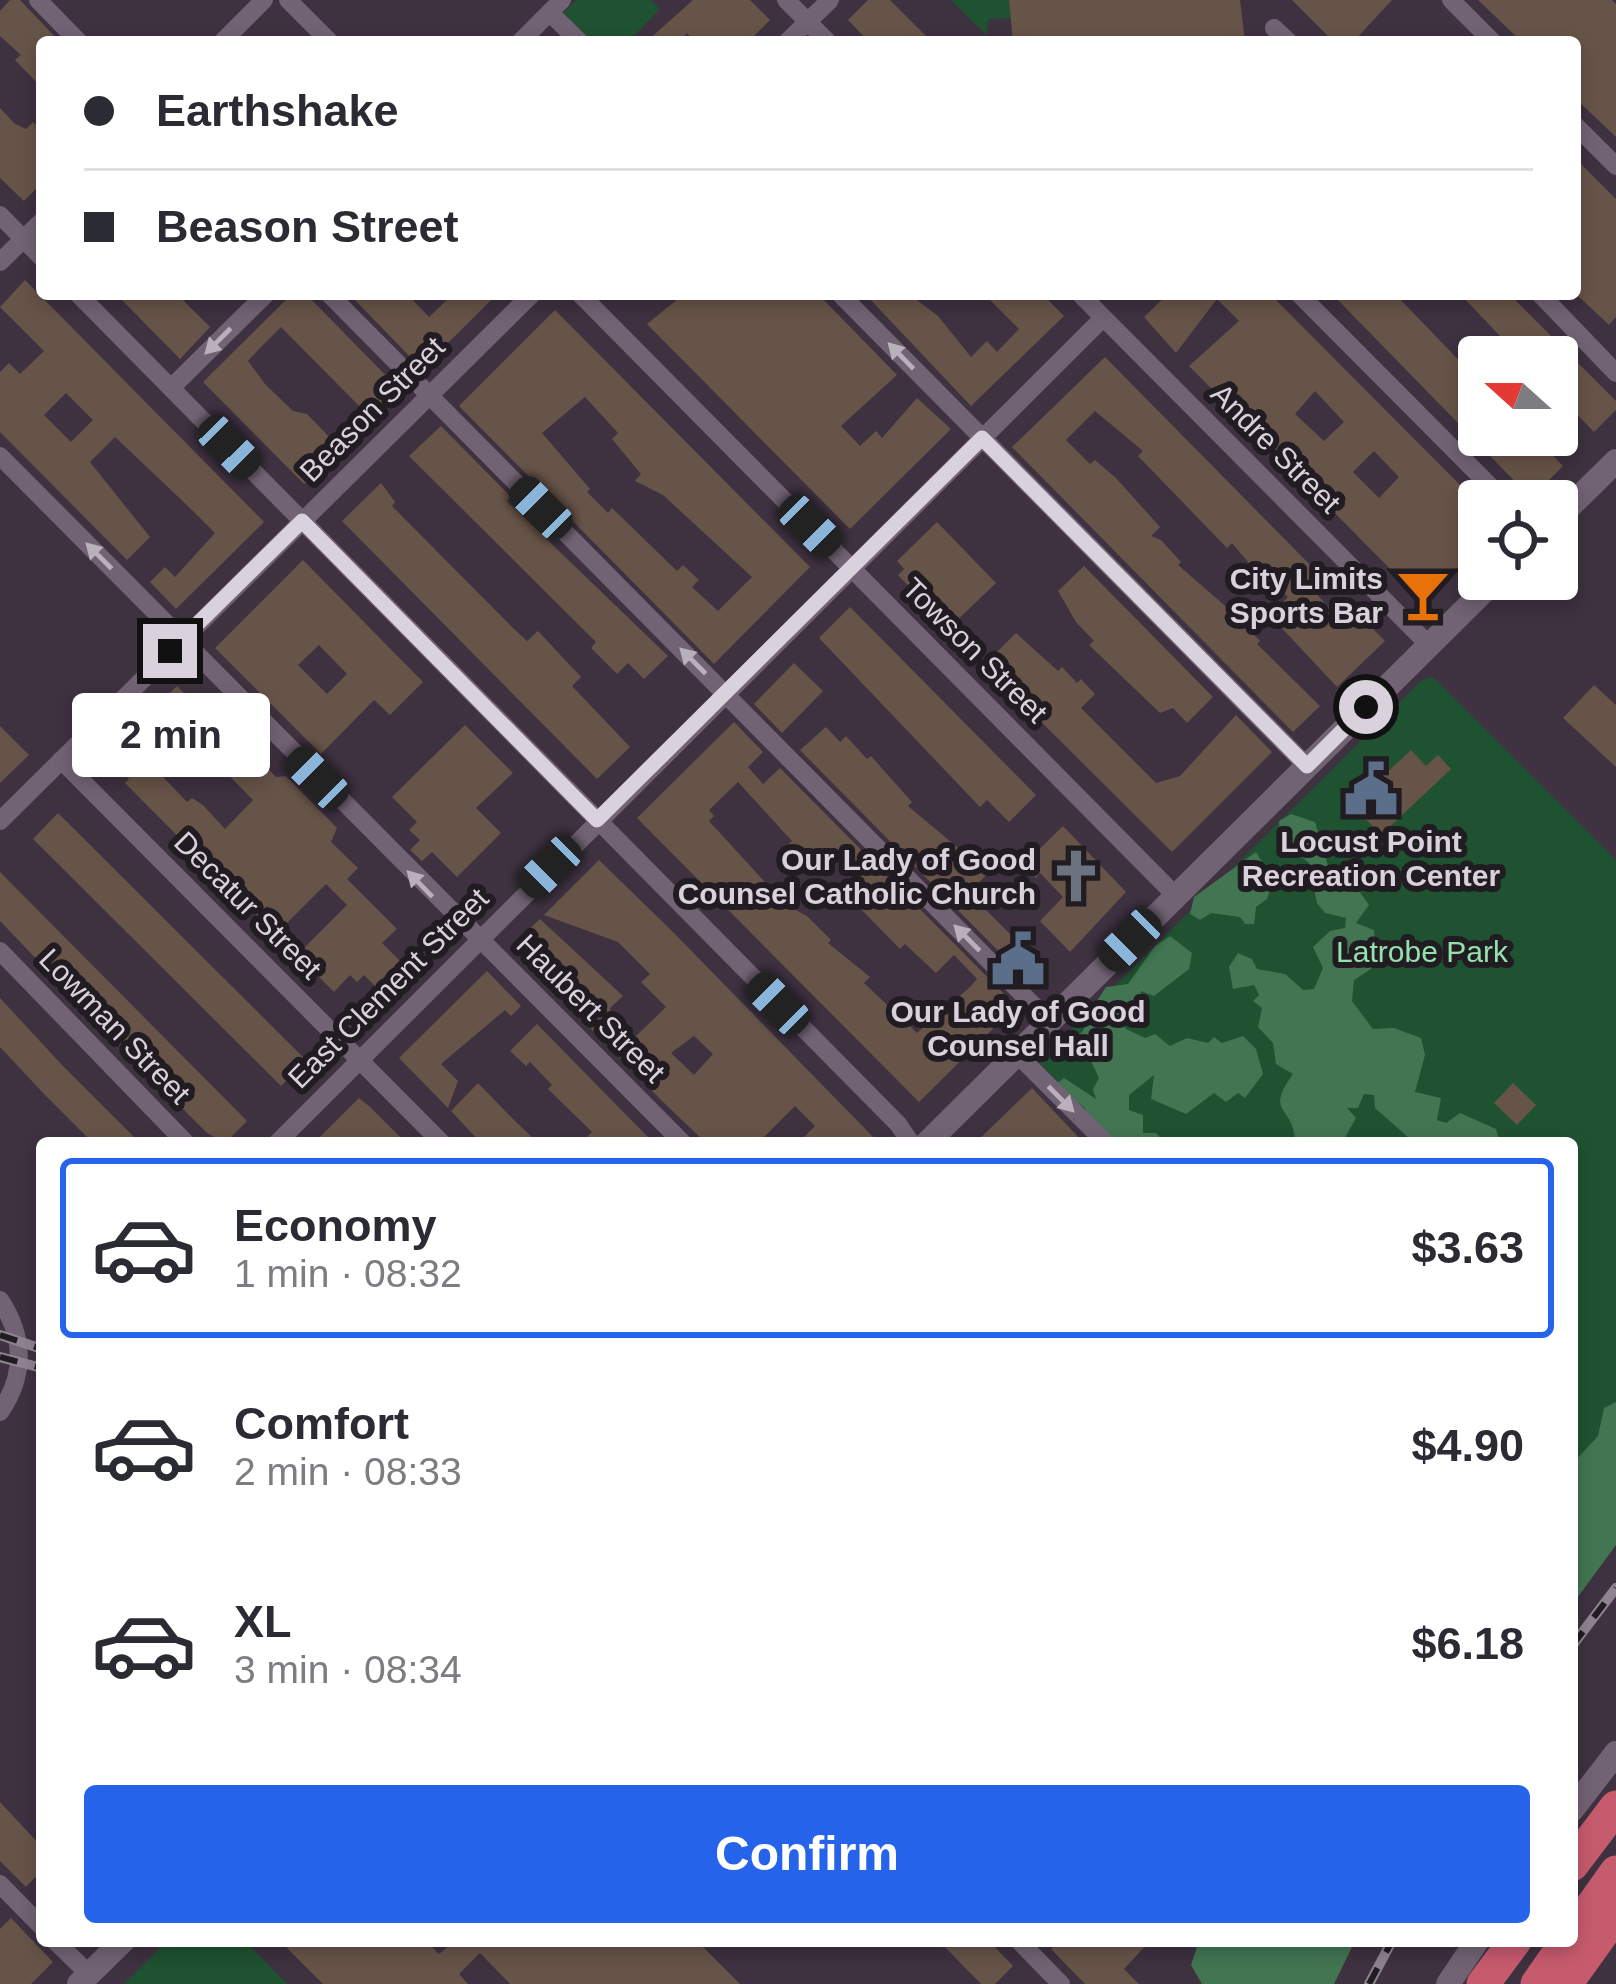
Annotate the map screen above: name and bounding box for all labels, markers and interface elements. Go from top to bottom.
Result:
text: Earthshake [156,85,399,136]
text: Beason Street [156,201,459,252]
one-way arrow [205,326,233,355]
street label: Beason Street [293,330,451,488]
north arrow [1458,336,1578,456]
map controls [1458,336,1578,600]
one-way arrow [887,342,915,370]
street label: Andre Street [1205,377,1348,520]
car [191,409,267,485]
car [503,470,579,546]
button: locate [1458,480,1578,600]
car [772,488,848,564]
one-way arrow [85,543,114,571]
place label: City Limits Sports Bar [1230,562,1383,629]
bar icon: City Limits Sports Bar [1394,566,1452,624]
street label: Towson Street [896,571,1054,729]
route end [143,624,197,678]
one-way arrow [679,647,707,676]
route start [1339,680,1393,734]
callout: 2 min [71,693,269,777]
text: 2 min [120,713,222,756]
car [279,740,355,816]
public building icon: Locust Point Recreation Center [1342,760,1400,818]
street label: Decatur Street [168,825,329,986]
place label: Locust Point Recreation Center [1242,825,1501,892]
car [512,829,588,905]
place label: Our Lady of Good Counsel Catholic Church [678,843,1036,910]
church icon: Our Lady of Good Counsel Catholic Church [1047,847,1105,905]
one-way arrow [407,870,435,899]
street label: East Clement Street [281,881,495,1095]
car [1092,902,1168,978]
one-way arrow [953,924,981,952]
street label: Haubert Street [510,927,672,1089]
public building icon: Our Lady of Good Counsel Hall [989,930,1047,988]
park label: Latrobe Park [1336,935,1509,968]
street label: Lowman Street [33,942,197,1111]
car [740,966,816,1042]
place label: Our Lady of Good Counsel Hall [891,995,1146,1062]
one-way arrow [1046,1084,1075,1112]
icon: car [90,1194,198,1302]
text: Economy [234,1200,437,1251]
text: $3.63 [1411,1222,1524,1273]
text: 1 min · 08:32 [234,1252,462,1295]
icon: car [90,1392,198,1500]
text: Comfort [234,1398,409,1449]
text: $4.90 [1411,1420,1524,1471]
text: 2 min · 08:33 [234,1450,462,1493]
icon: car [90,1590,198,1698]
text: XL [234,1596,292,1647]
text: $6.18 [1411,1618,1524,1669]
text: 3 min · 08:34 [234,1648,462,1691]
button: Confirm [84,1785,1530,1923]

